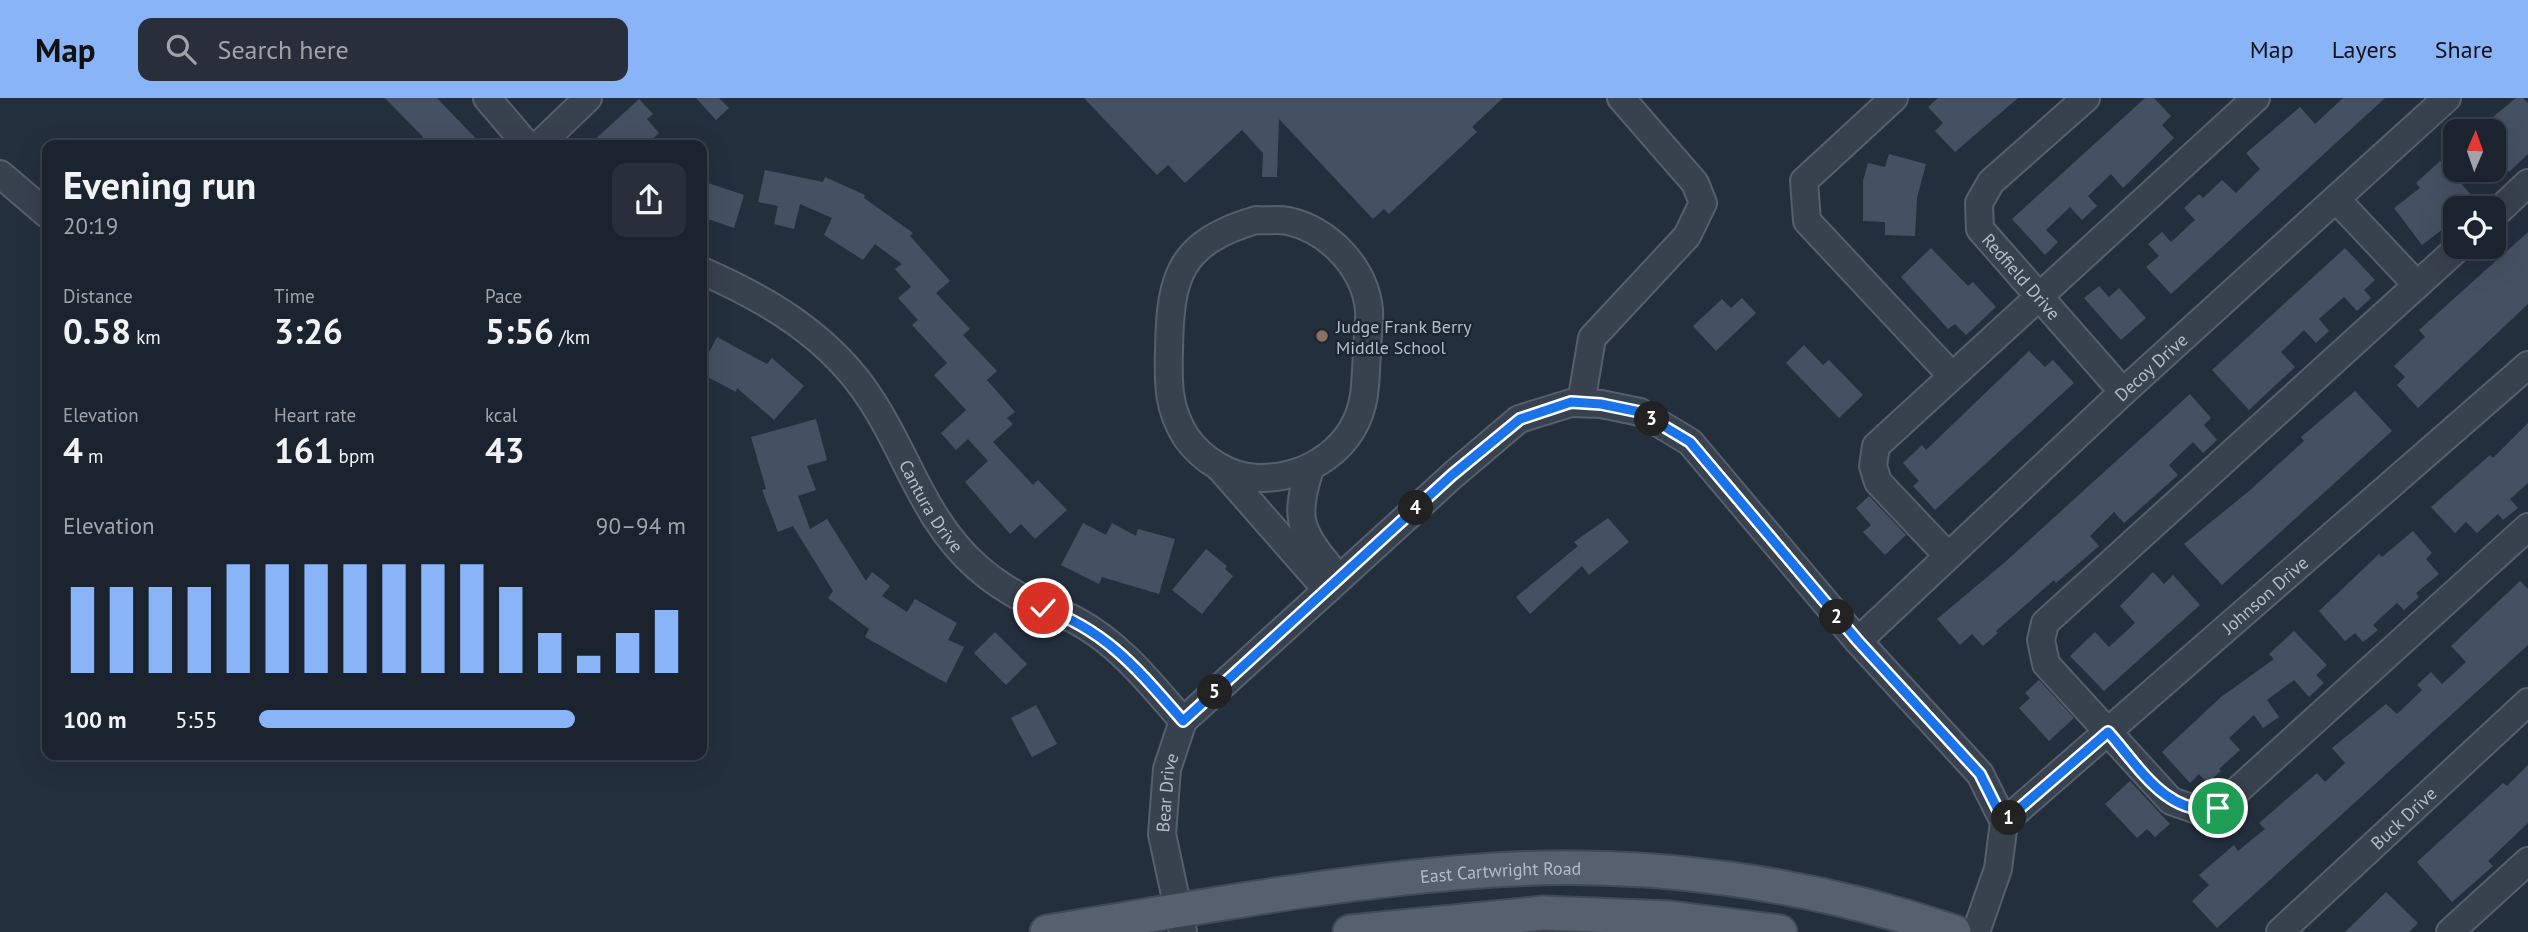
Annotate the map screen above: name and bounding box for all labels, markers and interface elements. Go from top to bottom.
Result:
search box [138,18,628,81]
text: Map [35,28,96,71]
icon: search [162,30,200,68]
text: Search here [218,33,349,66]
text: Map [2250,34,2294,65]
text: Layers [2332,34,2397,65]
text: Share [2435,34,2493,65]
north arrow [2443,119,2506,182]
map controls [2443,119,2506,259]
text: Evening run [63,160,256,209]
button: share [612,163,686,237]
button: locate [2443,196,2506,259]
text: 20:19 [63,211,118,240]
street label: Redfield Drive [1977,228,2066,324]
text: Distance [63,284,133,308]
text: Time [274,284,315,308]
text: Pace [485,284,522,308]
text: 0.58 [63,308,131,354]
text: 3:26 [274,308,343,354]
text: 5:56 [485,308,554,354]
place label: Judge Frank Berry Middle School [1335,315,1472,359]
text: km [131,325,161,349]
text: /km [554,325,590,349]
marker: Judge Frank Berry Middle School [1314,328,1330,344]
street label: Decoy Drive [2109,328,2192,406]
pin: 3 [1634,402,1670,436]
text: Elevation [63,403,139,427]
text: Heart rate [274,403,356,427]
text: kcal [485,403,517,427]
text: 3 [1646,406,1657,430]
text: 4 [63,427,83,473]
text: 161 [274,427,334,473]
text: 43 [485,427,525,473]
text: m [83,444,103,468]
text: bpm [334,444,375,468]
street label: Cantura Drive [895,456,968,557]
pin: 4 [1398,490,1434,526]
text: 4 [1410,495,1421,519]
text: Elevation [63,511,155,540]
text: 90–94 m [596,511,686,540]
street label: Johnson Drive [2216,551,2313,639]
pin [1013,578,1073,638]
icon: check [1024,589,1062,627]
pin: 2 [1820,600,1854,634]
text: 2 [1831,604,1842,628]
pin: 5 [1198,674,1232,710]
text: 5 [1209,679,1220,703]
text: 100 m [63,705,126,734]
text: 5:55 [175,705,218,734]
street label: Bear Drive [1151,750,1183,833]
pin [2188,778,2248,838]
street label: Buck Drive [2365,782,2441,854]
icon: arrive [2199,789,2237,827]
pin: 1 [1992,800,2026,836]
text: 1 [2003,805,2014,829]
street label: East Cartwright Road [1419,856,1581,888]

